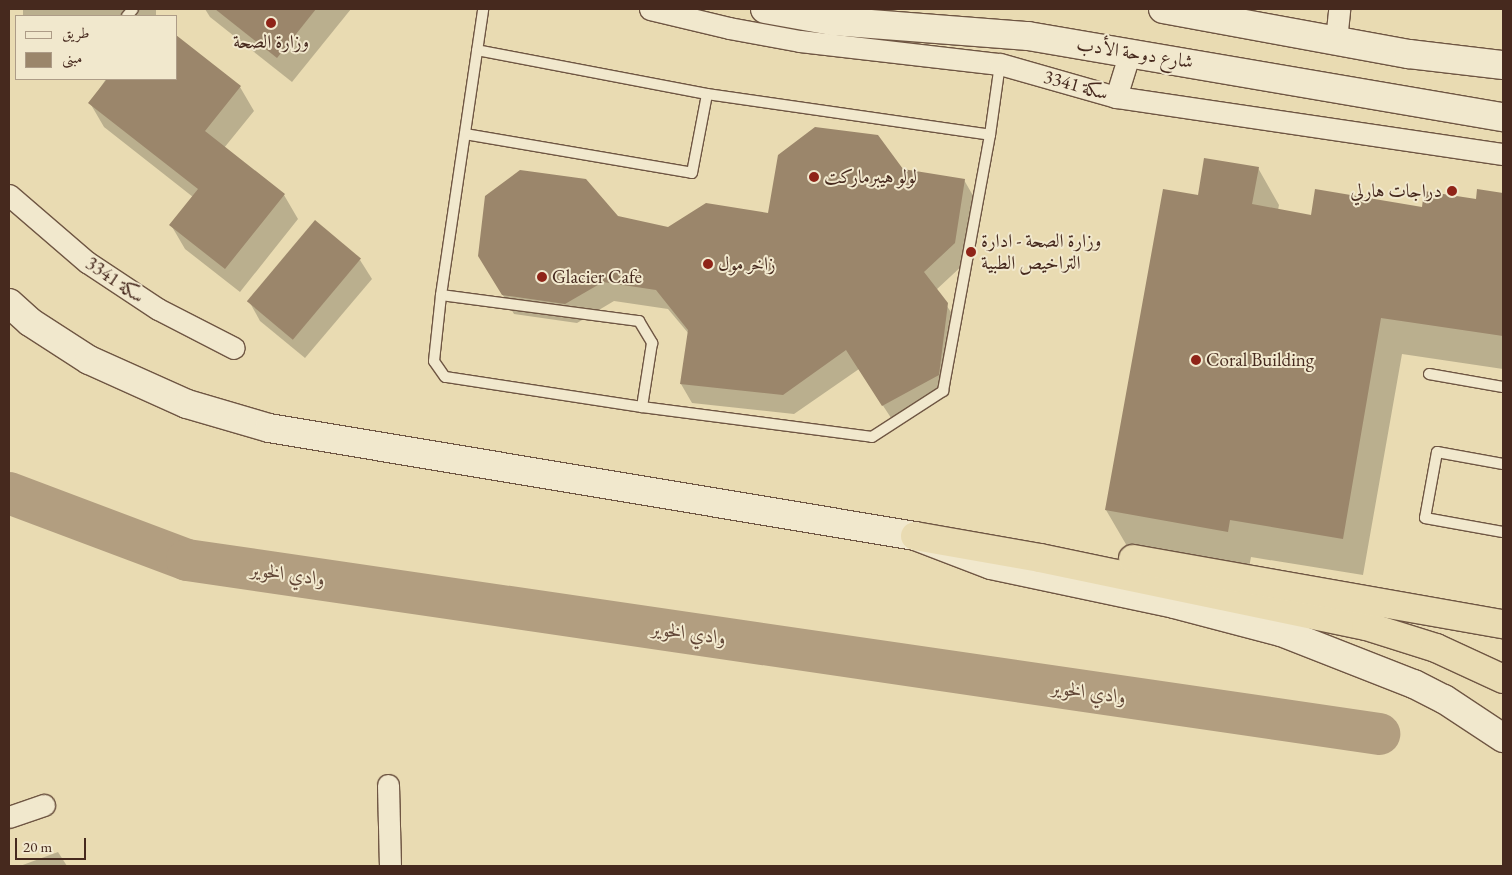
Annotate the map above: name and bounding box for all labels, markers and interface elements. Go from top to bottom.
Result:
legend [15,15,178,80]
marker: وزارة الصحة [265,17,277,29]
text: طريق [62,23,89,42]
place label: وزارة الصحة [233,31,309,53]
street label: شارع دوحة الأدب [1075,33,1195,73]
text: مبنى [62,48,82,67]
street label: سكة 3341 [1041,65,1111,105]
place label: لولو هيبرماركت [824,166,917,188]
marker: لولو هيبرماركت [808,171,820,183]
place label: دراجات هارلي [1350,180,1442,202]
marker: دراجات هارلي [1446,185,1458,197]
place label: وزارة الصحة - ادارة التراخيص الطبية [981,230,1101,274]
marker: وزارة الصحة - ادارة التراخيص الطبية [965,246,977,258]
street label: سكة 3341 [81,252,149,308]
place label: زاخر مول [718,253,776,275]
marker: زاخر مول [702,258,714,270]
place label: Glacier Cafe [552,266,642,288]
marker: Glacier Cafe [536,271,548,283]
place label: Coral Building [1206,349,1314,371]
marker: Coral Building [1190,354,1202,366]
water label: وادي الخوير [249,557,327,591]
water label: وادي الخوير [650,616,728,650]
water label: وادي الخوير [1050,675,1128,709]
scale bar [18,828,89,860]
text: 20 m [23,837,52,856]

